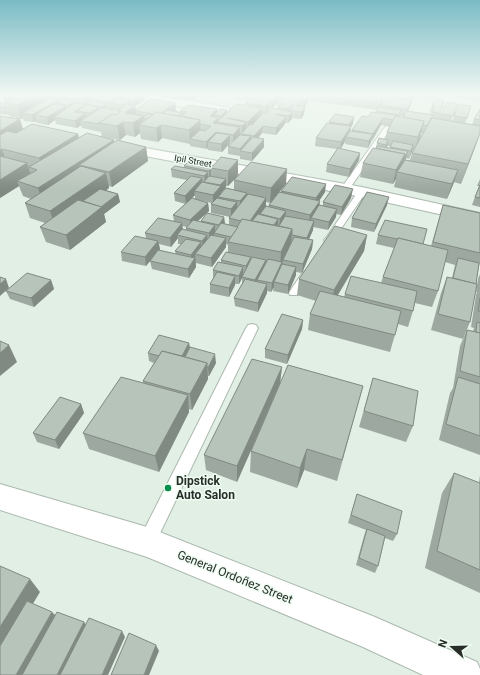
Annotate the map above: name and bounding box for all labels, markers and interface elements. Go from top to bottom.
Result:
street label: Ipil Street [173,153,213,169]
place label: Dipstick Auto Salon [176,474,235,502]
marker: Dipstick Auto Salon [163,483,173,493]
street label: General Ordoñez Street [175,547,295,607]
north arrow [432,627,472,667]
text: N [436,638,451,650]

